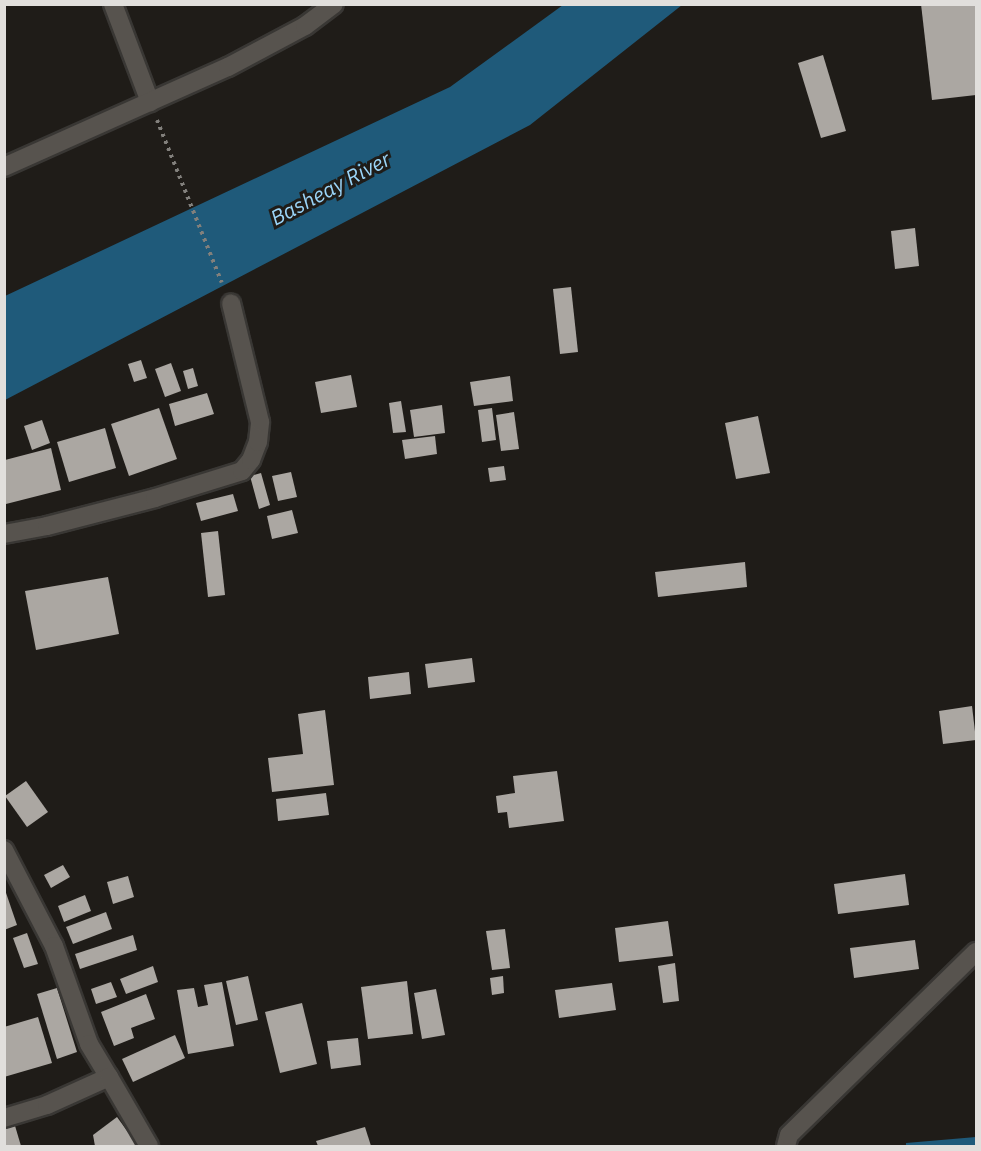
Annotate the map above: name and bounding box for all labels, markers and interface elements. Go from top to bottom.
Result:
water label: Basheay River [266,146,394,230]

